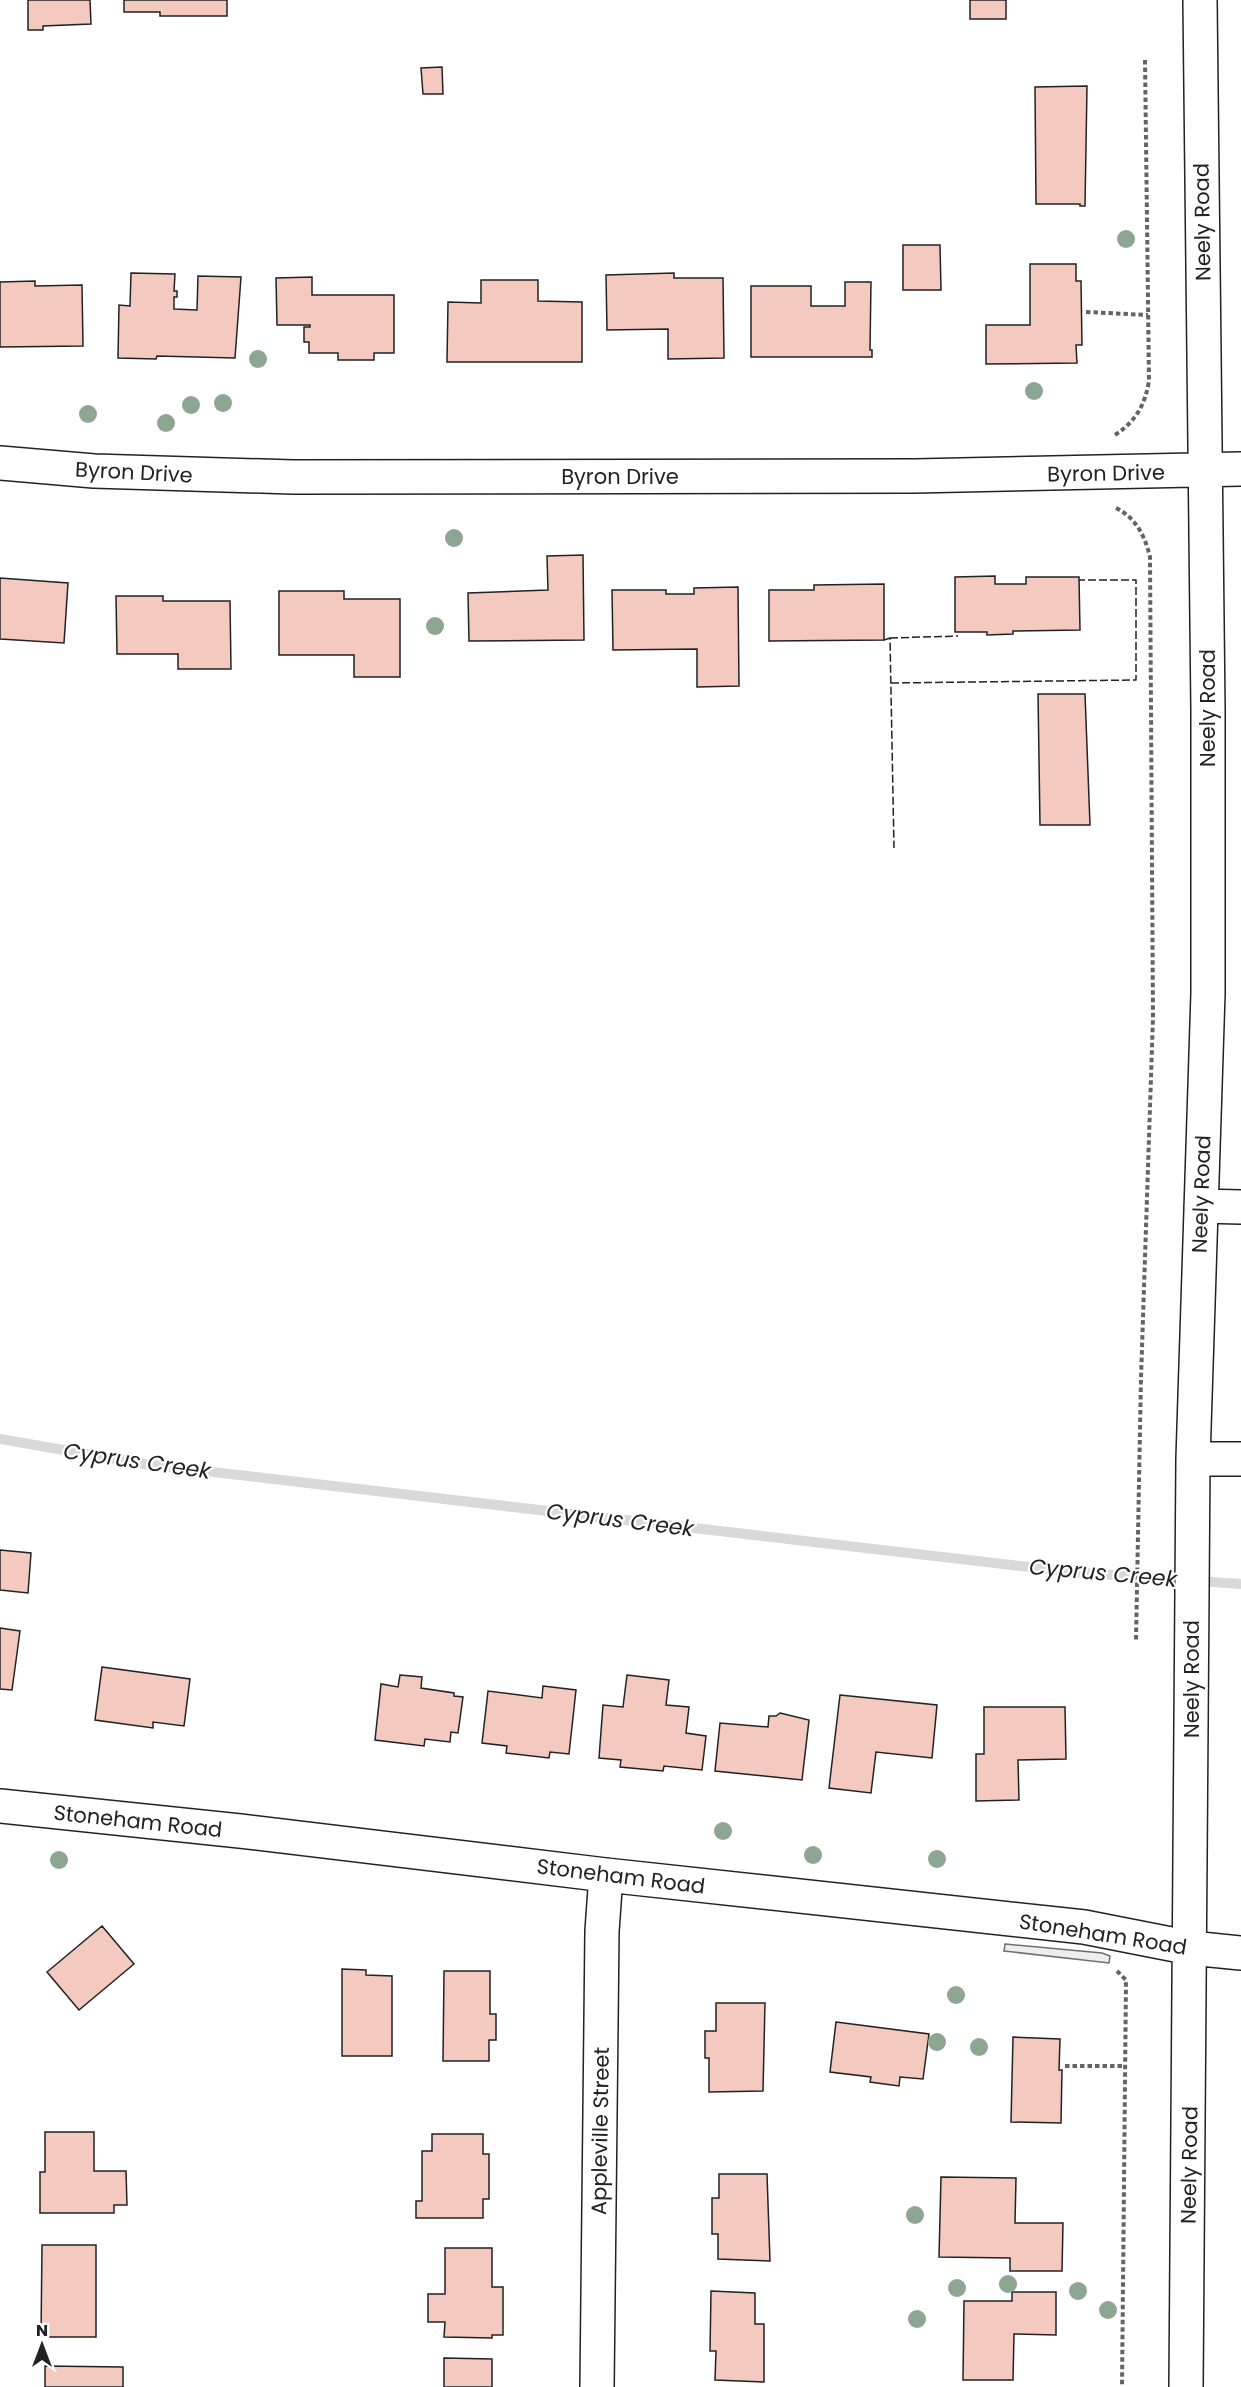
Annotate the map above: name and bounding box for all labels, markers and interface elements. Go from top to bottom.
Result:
street label: Neely Road [1186,163,1218,281]
street label: Byron Drive [74,454,194,490]
street label: Byron Drive [1047,457,1165,489]
street label: Byron Drive [561,462,679,491]
street label: Neely Road [1193,649,1222,767]
street label: Neely Road [1184,1135,1218,1253]
water label: Cyprus Creek [61,1435,214,1487]
water label: Cyprus Creek [544,1496,697,1545]
water label: Cyprus Creek [1028,1551,1180,1595]
street label: Neely Road [1177,1620,1206,1738]
street label: Stoneham Road [52,1798,224,1844]
street label: Stoneham Road [535,1851,707,1901]
street label: Stoneham Road [1017,1906,1189,1962]
street label: Appleville Street [584,2047,616,2215]
street label: Neely Road [1173,2106,1205,2224]
north arrow [12,2315,72,2375]
text: N [36,2319,48,2342]

